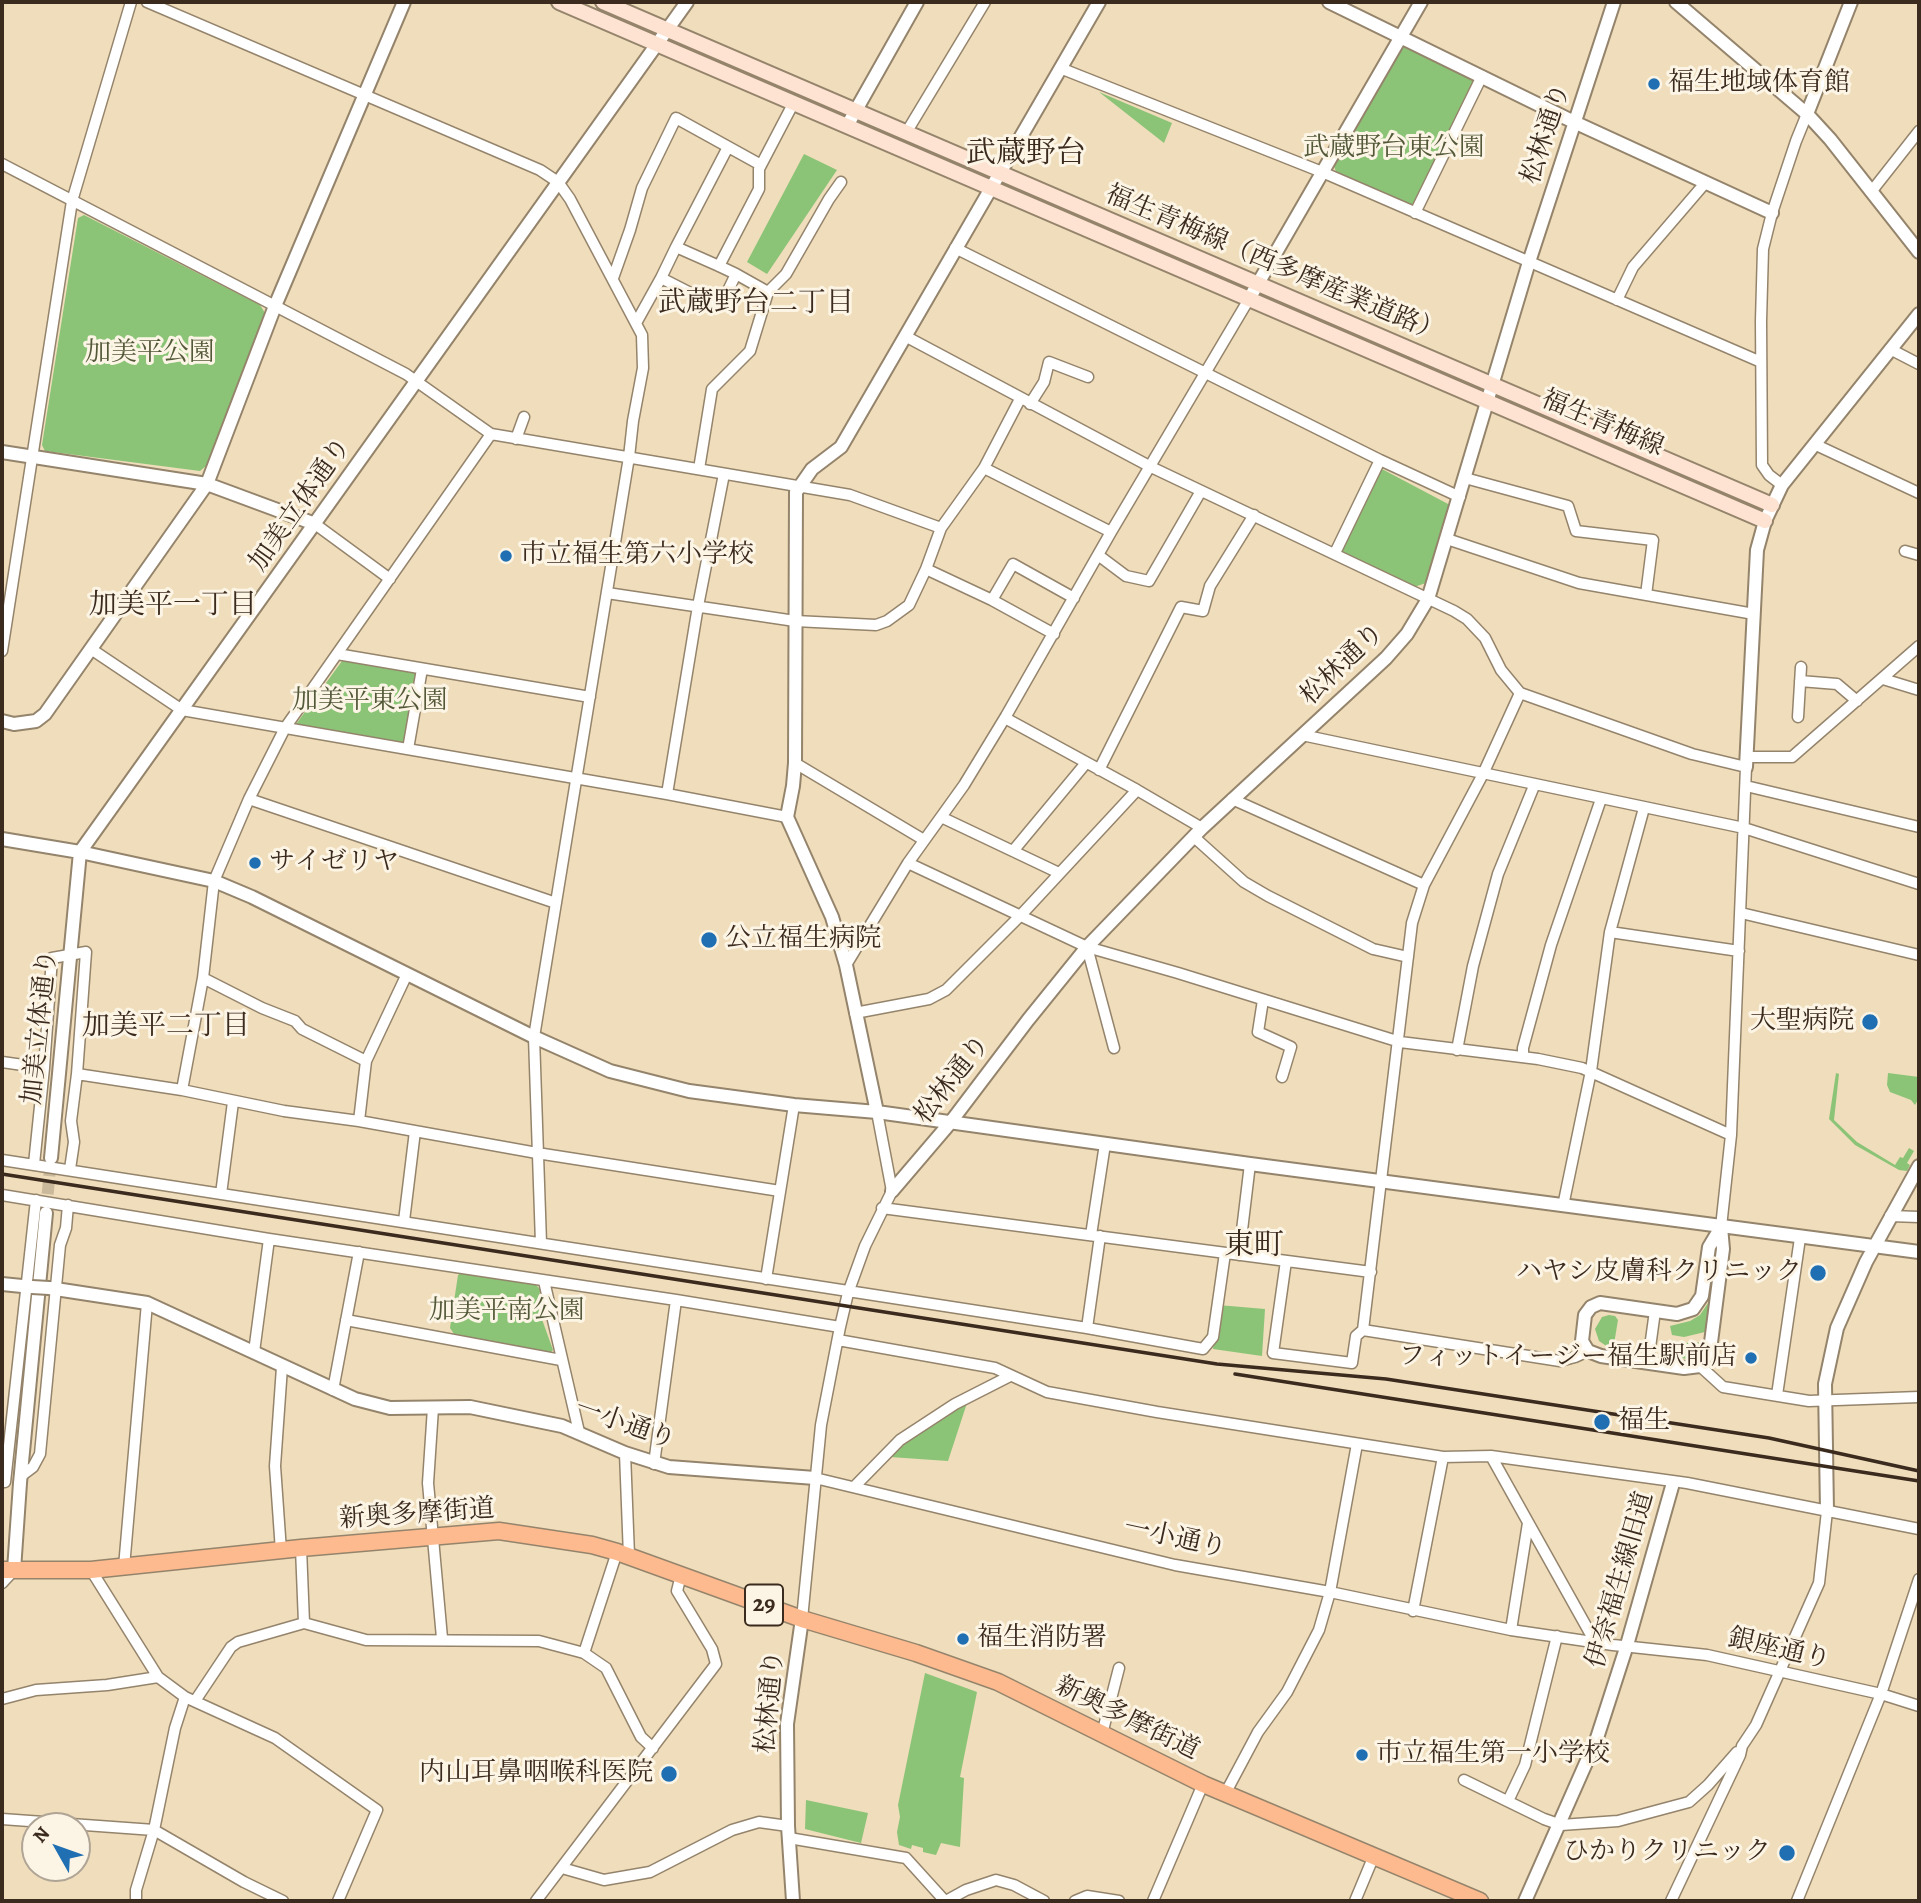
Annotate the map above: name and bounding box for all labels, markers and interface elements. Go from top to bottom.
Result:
place label: 福生地域体育館 [1668,68,1850,100]
marker: 福生地域体育館 [1646,76,1662,92]
street label: 松林通り [1516,80,1578,188]
park label: 武蔵野台東公園 [1303,133,1485,165]
district label: 武蔵野台 [966,137,1086,173]
street label: 福生青梅線（西多摩産業道路） [1100,180,1448,350]
district label: 武蔵野台二丁目 [658,287,854,321]
park label: 加美平公園 [85,338,215,370]
street label: 福生青梅線 [1536,384,1668,464]
street label: 加美立体通り [243,432,359,578]
place label: 市立福生第六小学校 [520,540,754,572]
marker: 市立福生第六小学校 [498,548,514,564]
district label: 加美平一丁目 [89,589,257,623]
street label: 松林通り [1295,618,1391,712]
park label: 加美平東公園 [292,686,448,718]
place label: サイゼリヤ [269,847,399,879]
marker: サイゼリヤ [247,855,263,871]
place label: 公立福生病院 [725,924,881,956]
marker: 公立福生病院 [699,930,719,950]
street label: 加美立体通り [17,948,65,1106]
place label: 大聖病院 [1750,1006,1854,1038]
district label: 加美平二丁目 [82,1010,250,1044]
marker: 大聖病院 [1860,1012,1880,1032]
street label: 松林通り [909,1029,997,1131]
district label: 東町 [1224,1229,1284,1265]
place label: ハヤシ皮膚科クリニック [1516,1257,1802,1289]
marker: ハヤシ皮膚科クリニック [1808,1263,1828,1283]
park label: 加美平南公園 [429,1296,585,1328]
place label: フィットイージー福生駅前店 [1399,1342,1737,1374]
marker: フィットイージー福生駅前店 [1743,1350,1759,1366]
street label: 一小通り [571,1393,679,1457]
place label: 福生 [1618,1406,1670,1438]
marker: 福生 [1592,1412,1612,1432]
street label: 伊奈福生線旧道 [1581,1488,1661,1672]
street label: 新奥多摩街道 [338,1494,496,1536]
street label: 一小通り [1121,1513,1229,1565]
road number: 29 [745,1584,783,1625]
place label: 福生消防署 [977,1623,1107,1655]
street label: 銀座通り [1725,1623,1833,1677]
marker: 福生消防署 [955,1631,971,1647]
street label: 松林通り [751,1649,791,1755]
street label: 新奥多摩街道 [1050,1671,1204,1767]
place label: 市立福生第一小学校 [1376,1739,1610,1771]
marker: 市立福生第一小学校 [1354,1747,1370,1763]
place label: 内山耳鼻咽喉科医院 [419,1758,653,1790]
marker: 内山耳鼻咽喉科医院 [659,1764,679,1784]
north arrow [21,1812,91,1882]
text: N [27,1821,56,1848]
place label: ひかりクリニック [1563,1837,1771,1869]
marker: ひかりクリニック [1777,1843,1797,1863]

